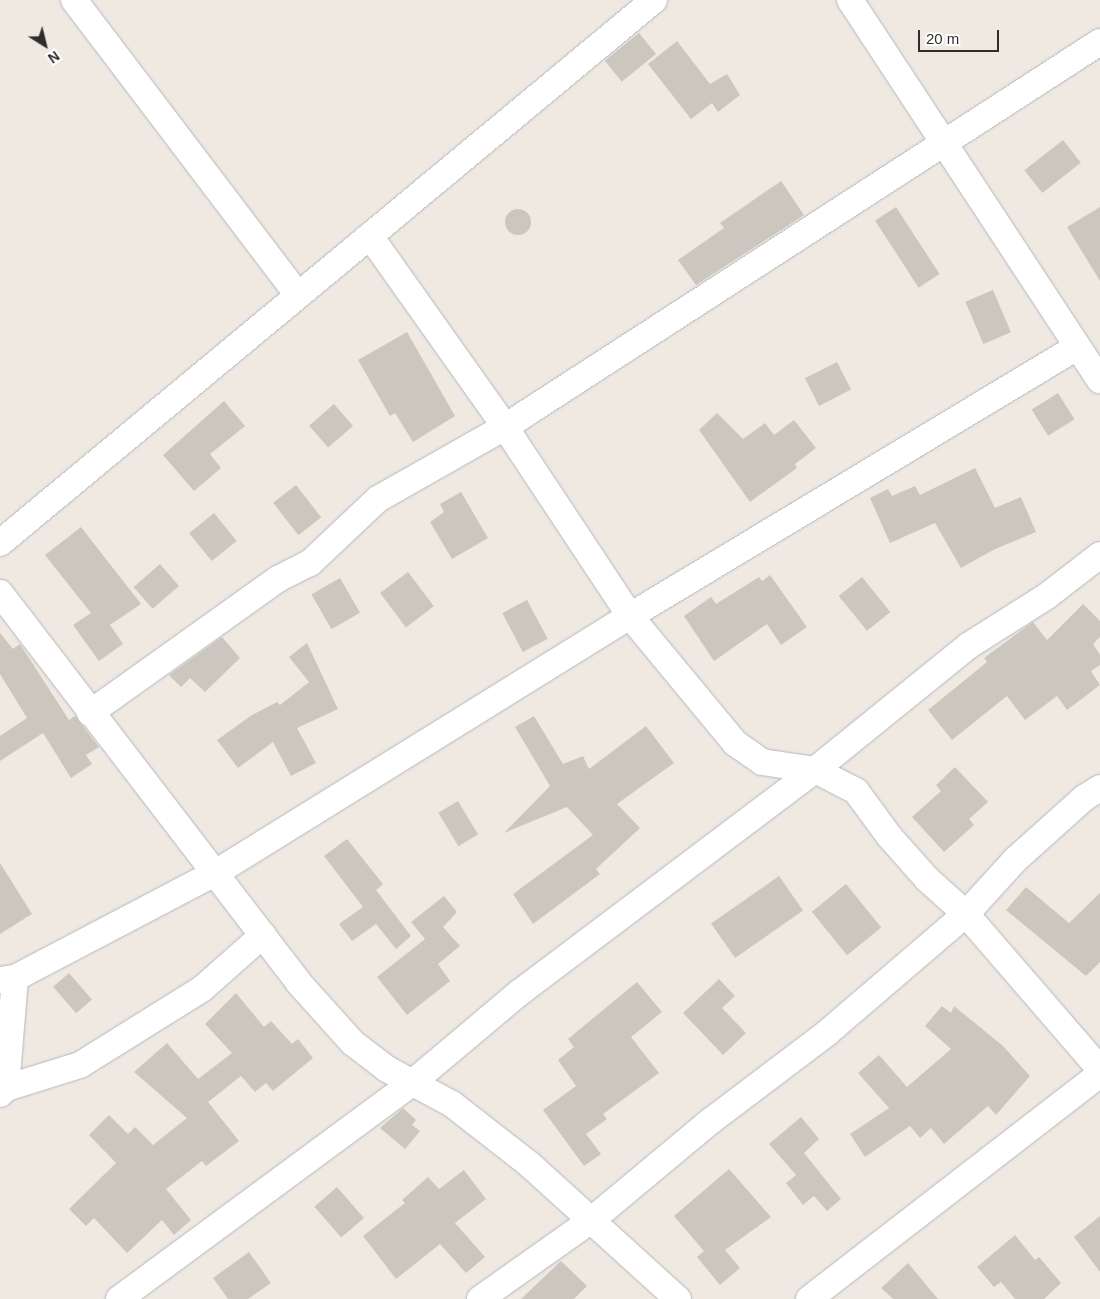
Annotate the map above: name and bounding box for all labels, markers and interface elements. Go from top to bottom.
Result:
north arrow [20,20,70,70]
scale bar [920,20,1001,52]
text: 20 m [926,30,959,47]
text: N [45,48,63,67]

